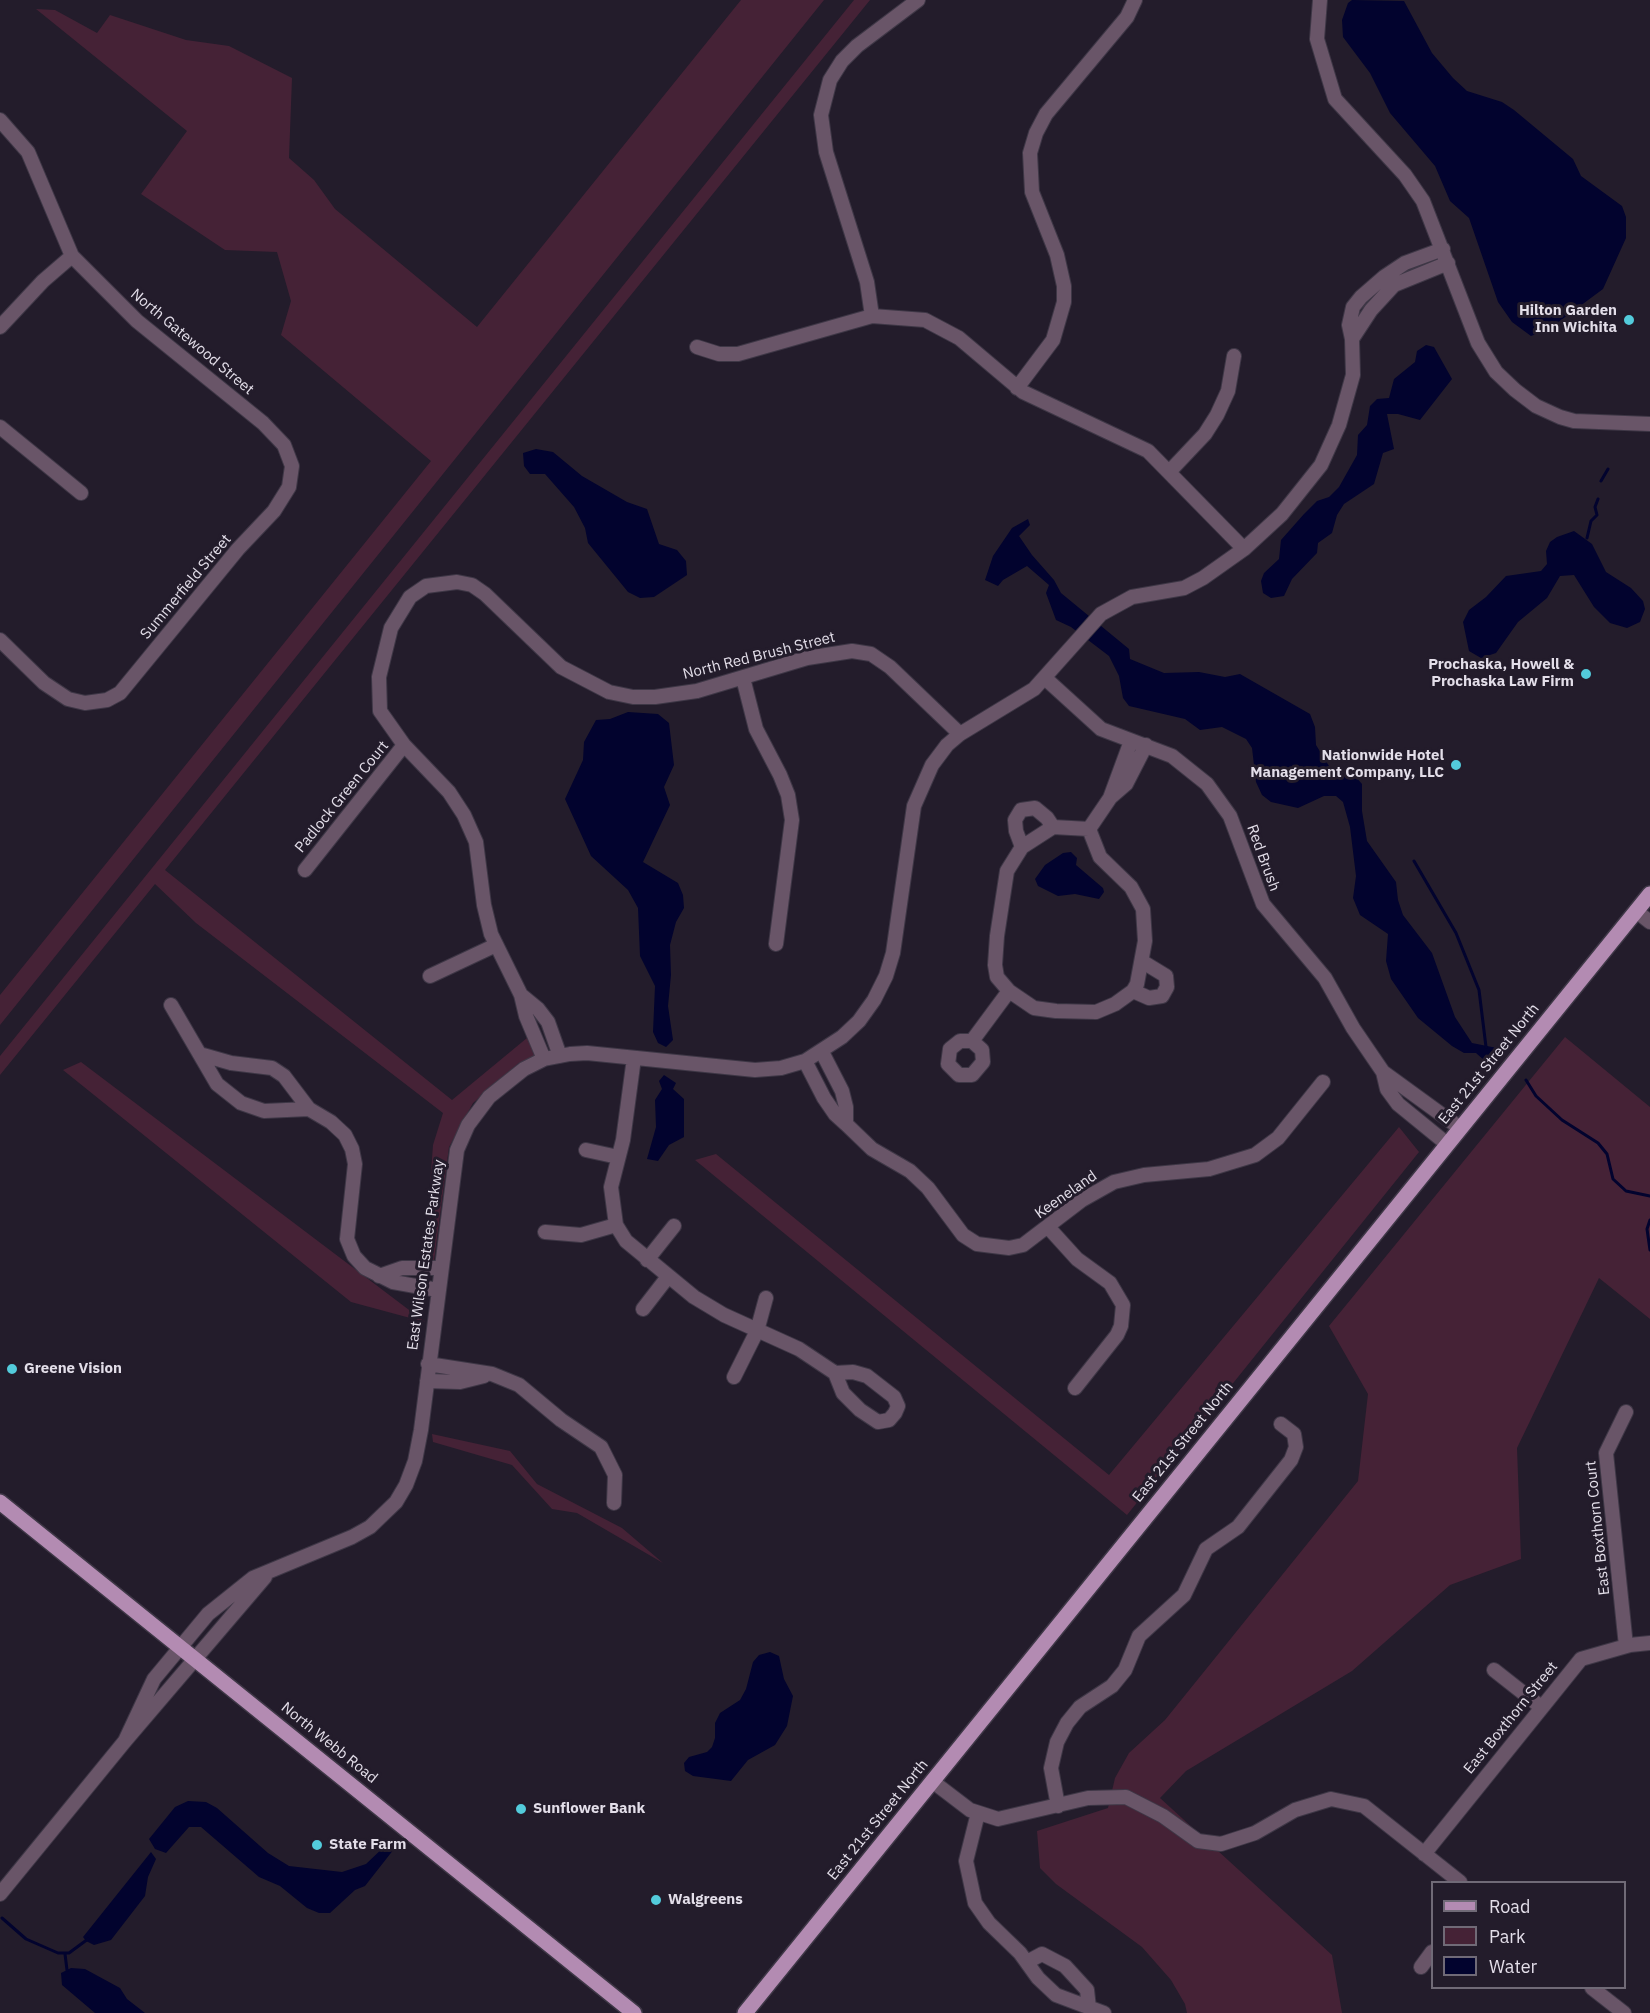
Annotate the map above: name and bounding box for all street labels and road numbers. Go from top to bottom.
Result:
street label: North Gatewood Street [127,285,257,399]
street label: Summerfield Street [137,531,235,643]
street label: North Red Brush Street [681,628,837,684]
street label: Padlock Green Court [291,737,393,857]
street label: Red Brush [1243,822,1283,894]
street label: East 21st Street North [1435,1000,1543,1128]
street label: East Wilson Estates Parkway [404,1158,448,1352]
street label: Keeneland [1031,1167,1101,1223]
street label: East 21st Street North [1129,1378,1237,1506]
street label: East Boxthorn Court [1582,1460,1614,1596]
street label: East Boxthorn Street [1460,1658,1562,1778]
street label: North Webb Road [277,1699,381,1787]
street label: East 21st Street North [824,1756,932,1884]

